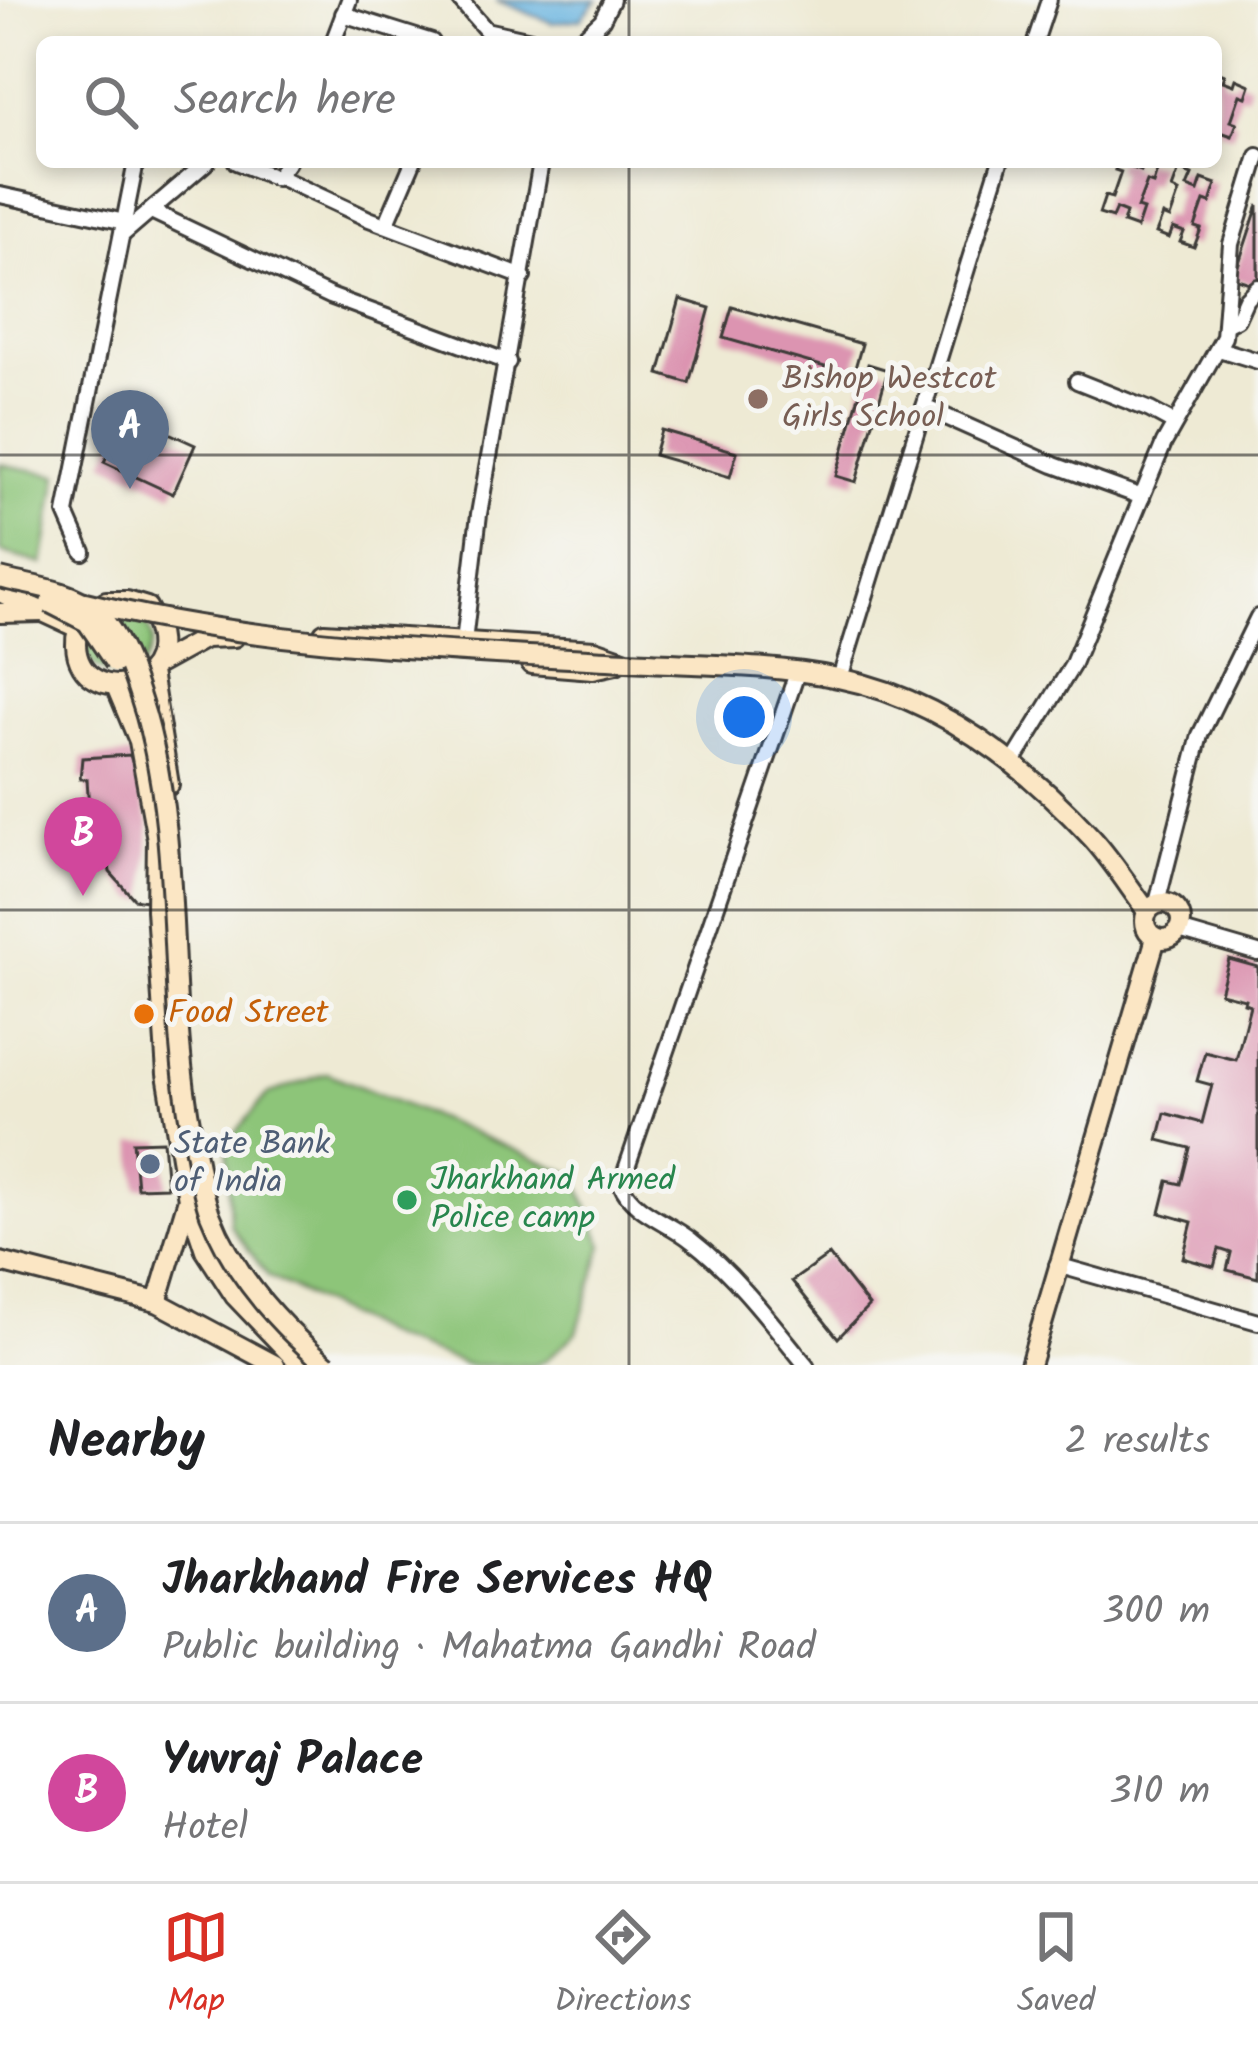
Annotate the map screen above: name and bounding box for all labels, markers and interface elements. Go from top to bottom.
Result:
search box [36,36,1222,168]
text: Search here [174,66,396,138]
icon: search [78,69,144,135]
place label: Bishop Westcot Girls School [782,354,998,445]
marker: Bishop Westcot Girls School [745,386,771,412]
pin: A [91,390,169,489]
your location [714,687,774,747]
pin: B [44,797,122,896]
place label: Food Street [168,988,330,1041]
marker: Food Street [131,1001,157,1027]
place label: State Bank of India [174,1119,331,1210]
marker: State Bank of India [137,1151,163,1177]
place label: Jharkhand Armed Police camp [431,1155,677,1246]
marker: Jharkhand Armed Police camp [394,1187,420,1213]
text: Nearby [48,1403,205,1484]
text: 2 results [1065,1412,1210,1474]
text: Jharkhand Fire Services HQ [162,1546,712,1618]
text: A [75,1582,99,1644]
text: 300 m [1102,1582,1210,1644]
text: Public building · Mahatma Gandhi Road [162,1618,816,1680]
text: Yuvraj Palace [162,1726,423,1798]
text: B [75,1762,99,1824]
text: 310 m [1109,1762,1210,1824]
text: Hotel [162,1798,248,1860]
tab: Map [163,1904,229,2029]
tab: Directions [554,1904,691,2029]
tab: Saved [1017,1904,1095,2029]

